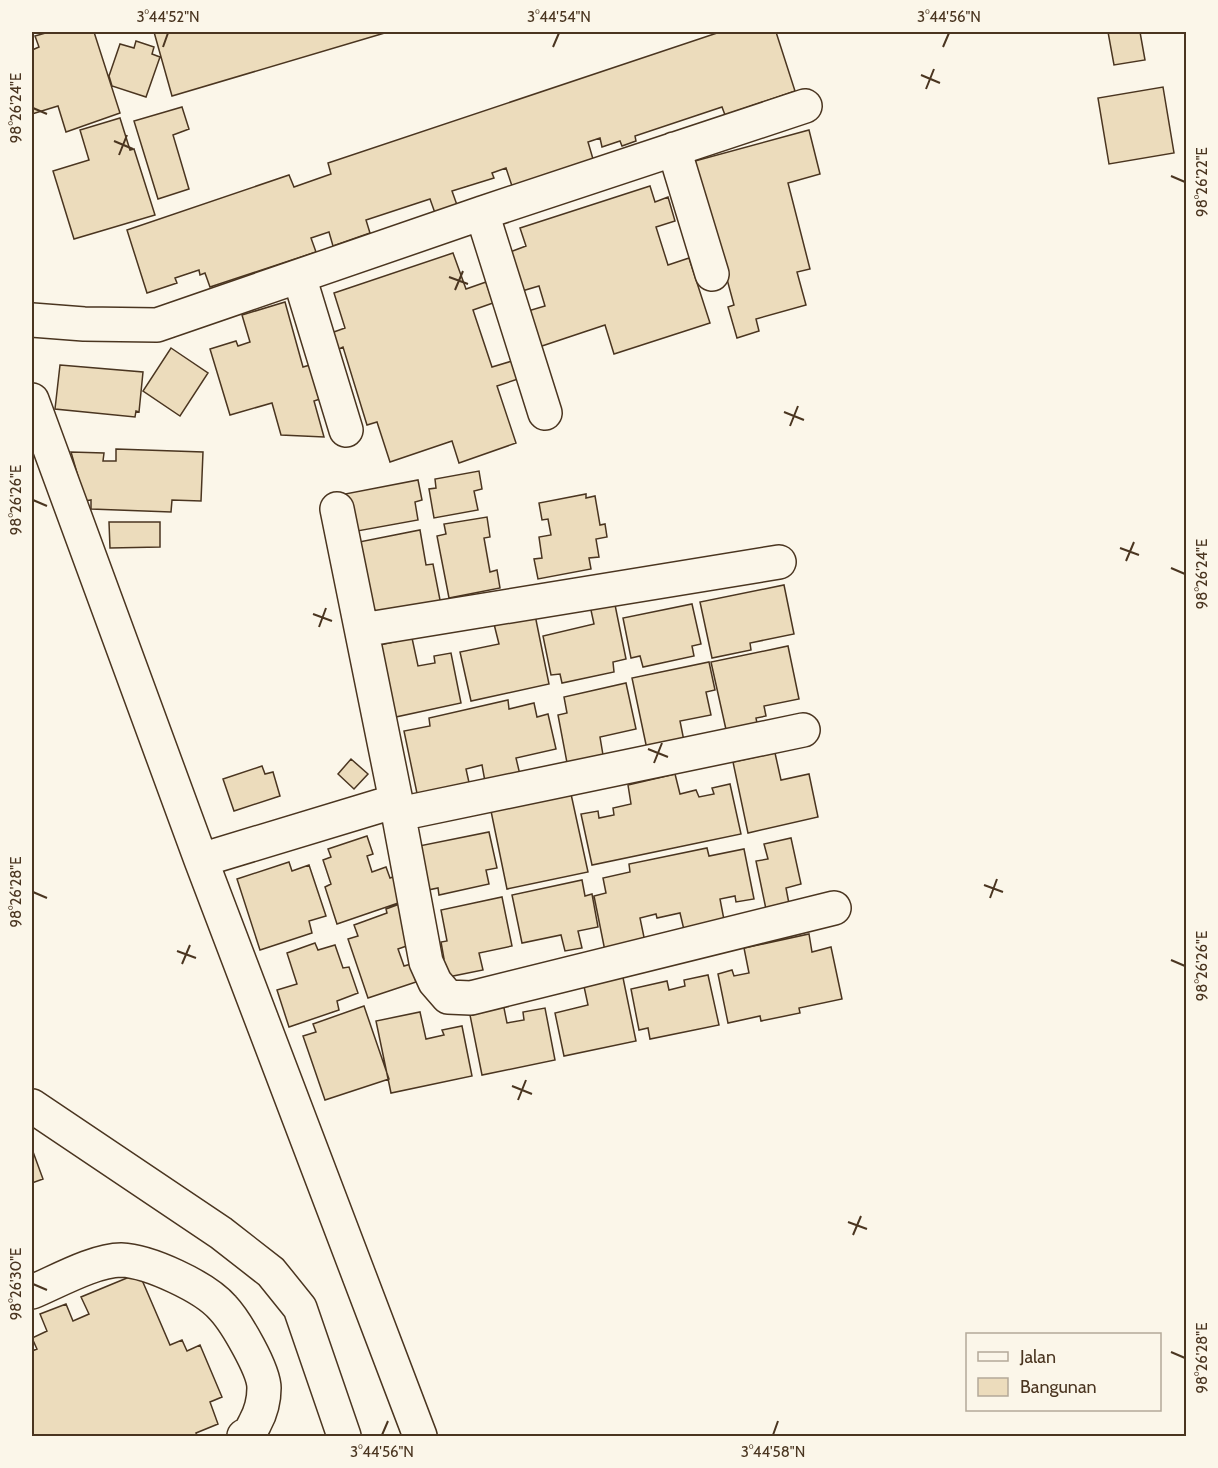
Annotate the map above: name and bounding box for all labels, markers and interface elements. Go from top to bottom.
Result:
text: 3°44'52"N [136,8,200,26]
text: 3°44'54"N [527,8,591,26]
text: 3°44'56"N [917,8,981,26]
text: 98°26'24"E [7,73,25,143]
text: 98°26'22"E [1193,147,1211,217]
text: 98°26'26"E [7,465,25,535]
text: 98°26'24"E [1193,539,1211,609]
text: 98°26'28"E [7,856,25,928]
text: 98°26'26"E [1193,931,1211,1001]
text: 98°26'30"E [7,1248,25,1320]
text: 98°26'28"E [1193,1322,1211,1394]
legend [966,1333,1161,1411]
text: Jalan [1019,1346,1056,1368]
text: Bangunan [1020,1376,1097,1398]
text: 3°44'56"N [350,1443,414,1461]
text: 3°44'58"N [741,1443,805,1461]

